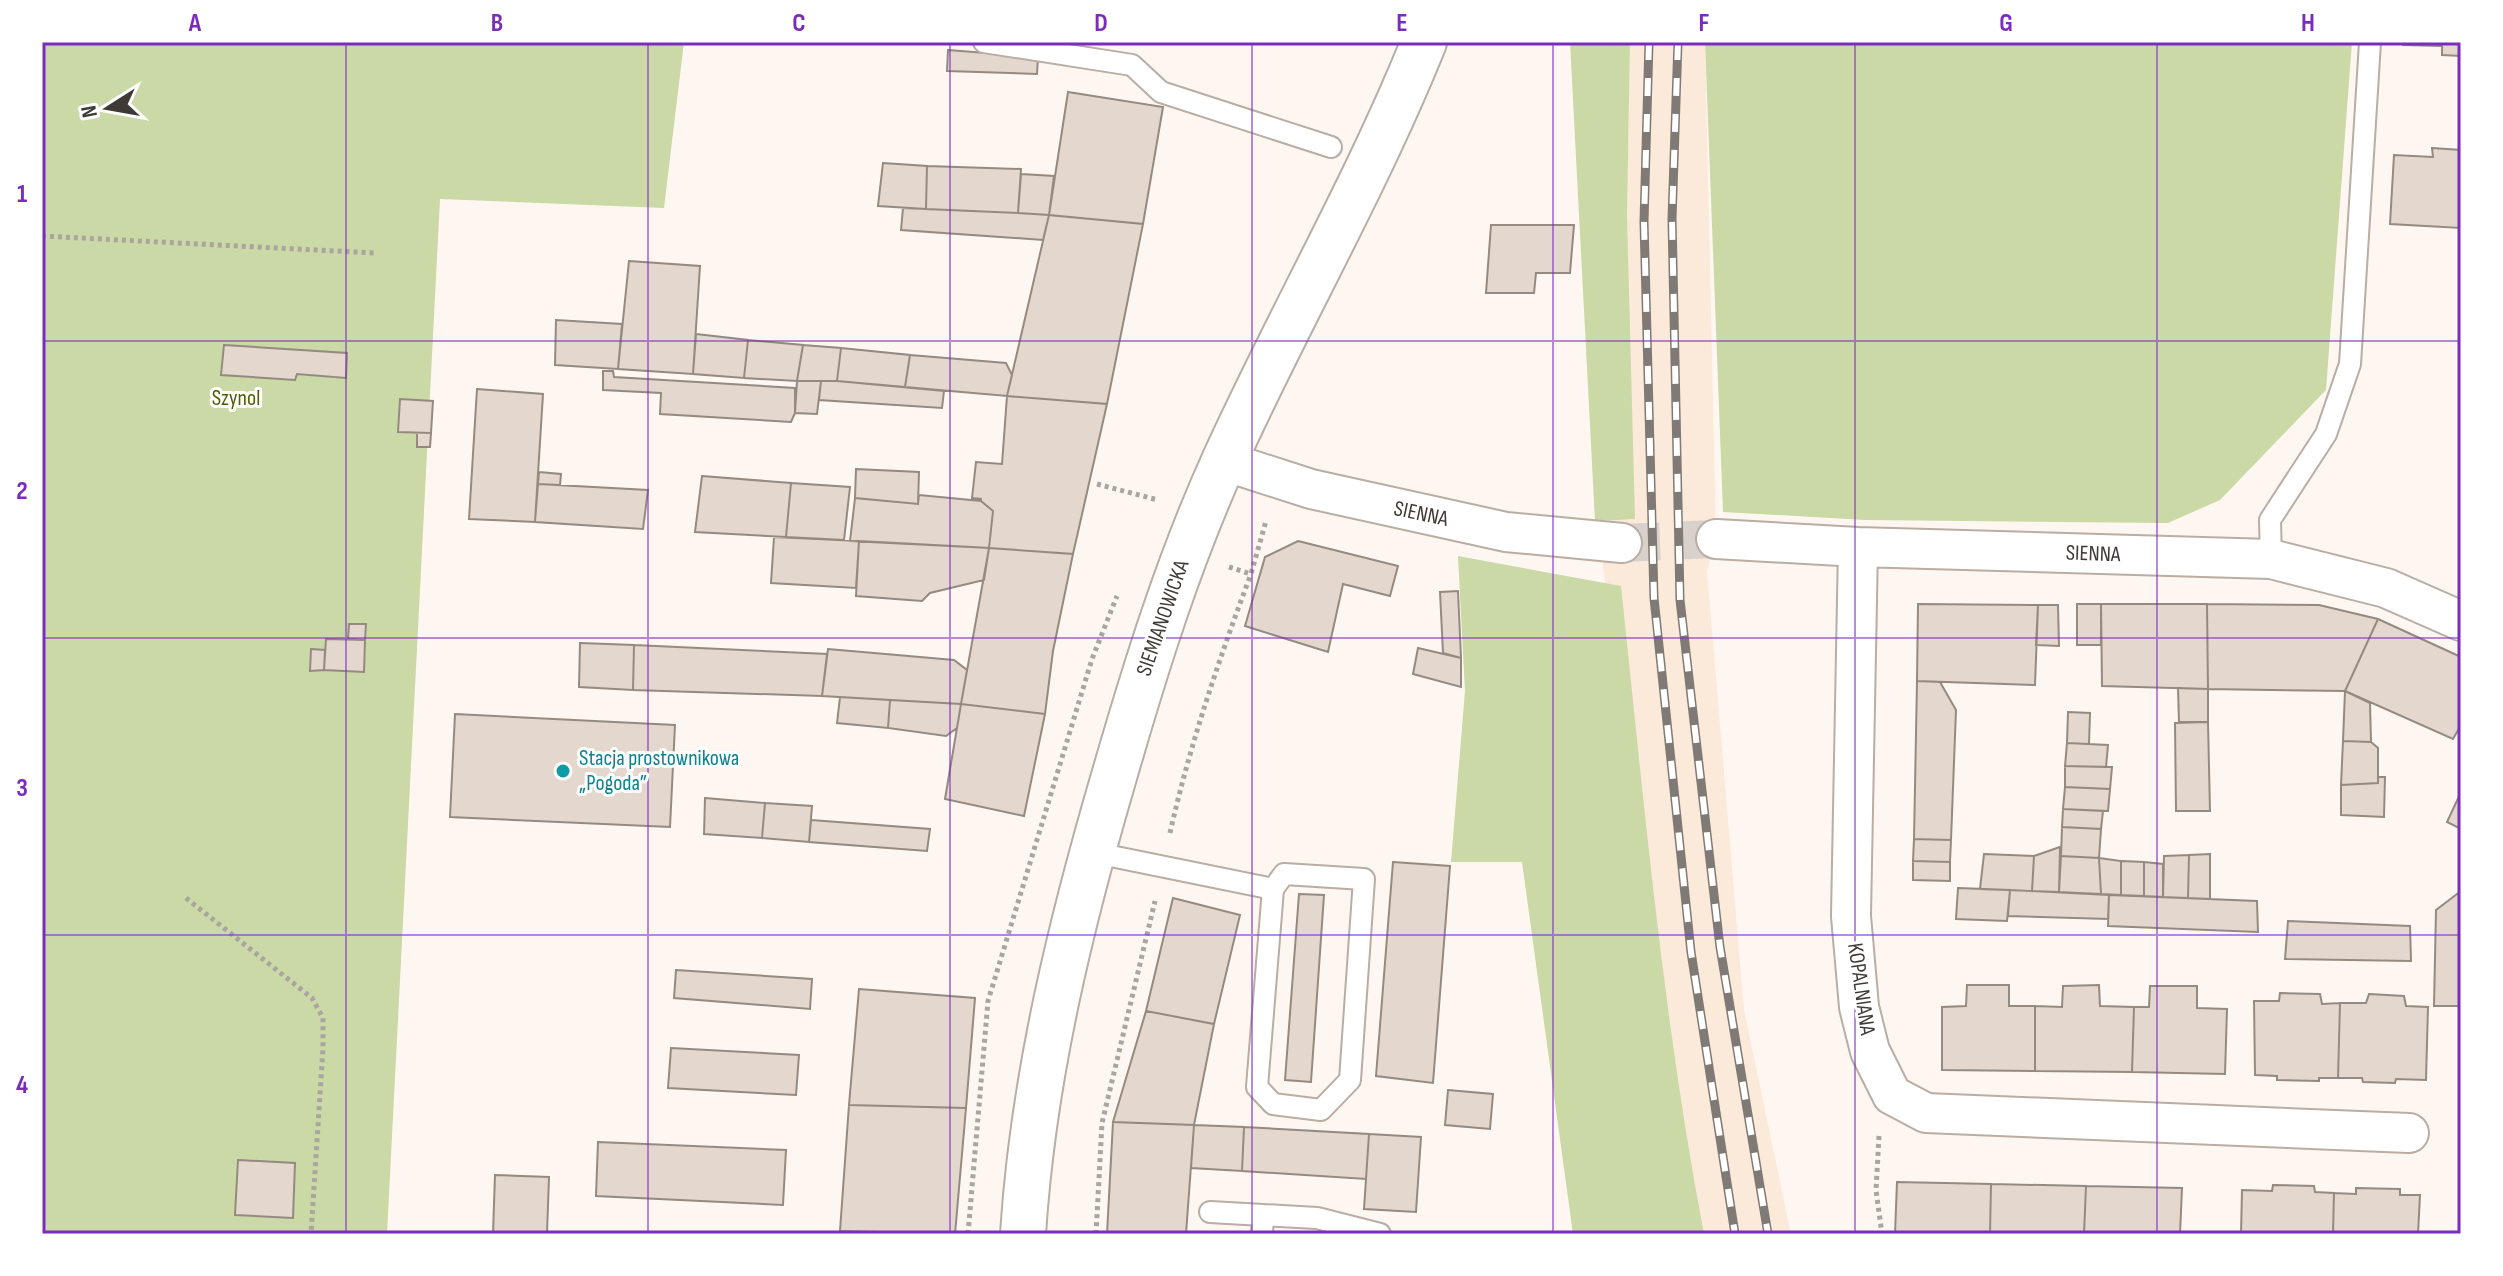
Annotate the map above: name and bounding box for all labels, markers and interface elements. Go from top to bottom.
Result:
text: A [188,8,202,39]
text: B [491,8,503,39]
text: C [792,8,806,39]
text: D [1094,8,1108,39]
text: E [1396,8,1408,39]
text: F [1699,8,1710,39]
text: G [1999,8,2013,39]
text: H [2301,8,2315,39]
north arrow [68,68,148,148]
text: N [75,103,104,120]
text: 1 [17,179,27,210]
park label: Szynol [212,385,260,412]
text: 2 [16,476,28,507]
street label: SIENNA [1391,495,1451,533]
street label: SIENNA [2065,540,2121,568]
street label: SIEMIANOWICKA [1131,556,1196,679]
place label: Stacja prostownikowa „Pogoda” [579,745,739,797]
marker: Stacja prostownikowa „Pogoda” [554,762,572,780]
text: 3 [16,773,28,804]
street label: KOPALNIANA [1841,941,1881,1037]
text: 4 [16,1070,28,1101]

